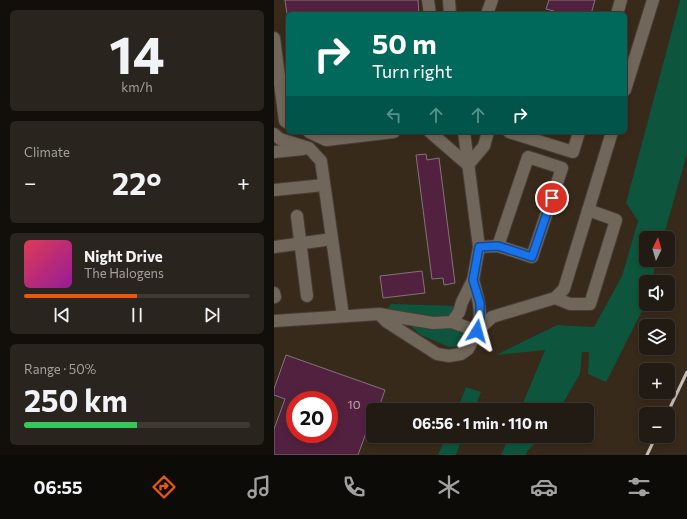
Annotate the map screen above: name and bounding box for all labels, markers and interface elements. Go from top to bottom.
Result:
text: 14 [109,21,165,85]
text: 50 m [372,26,437,60]
icon: right [306,28,358,80]
text: Turn right [372,60,452,82]
text: km/h [121,79,153,95]
icon: left [383,104,405,126]
icon: ahead [425,104,447,126]
icon: ahead [467,104,489,126]
icon: right [509,104,531,126]
text: Climate [24,144,70,160]
text: 22° [112,164,162,201]
text: − [24,169,37,196]
text: + [237,169,250,196]
pin [535,181,569,215]
icon: arrive [541,187,563,209]
north arrow [639,231,675,267]
map controls [639,231,675,443]
text: Night Drive [84,247,163,265]
text: The Halogens [84,265,164,281]
button: sound [639,275,675,311]
icon: previous [51,304,73,326]
icon: pause [126,304,148,326]
icon: next [201,304,223,326]
position arrow [456,310,498,352]
button: layers [639,319,675,355]
text: Range · 50% [24,361,96,377]
button: + [639,363,675,399]
text: 250 km [24,381,128,418]
speed limit sign: 20 [286,391,338,443]
house number: 10 [348,397,361,411]
button: − [639,407,675,443]
text: 06:56 · 1 min · 110 m [412,414,548,432]
icon: directions [150,473,178,501]
icon: music [245,473,273,501]
icon: phone [340,473,368,501]
icon: climate [435,473,463,501]
icon: car [530,473,558,501]
icon: filters [625,473,653,501]
text: 06:55 [34,476,82,498]

